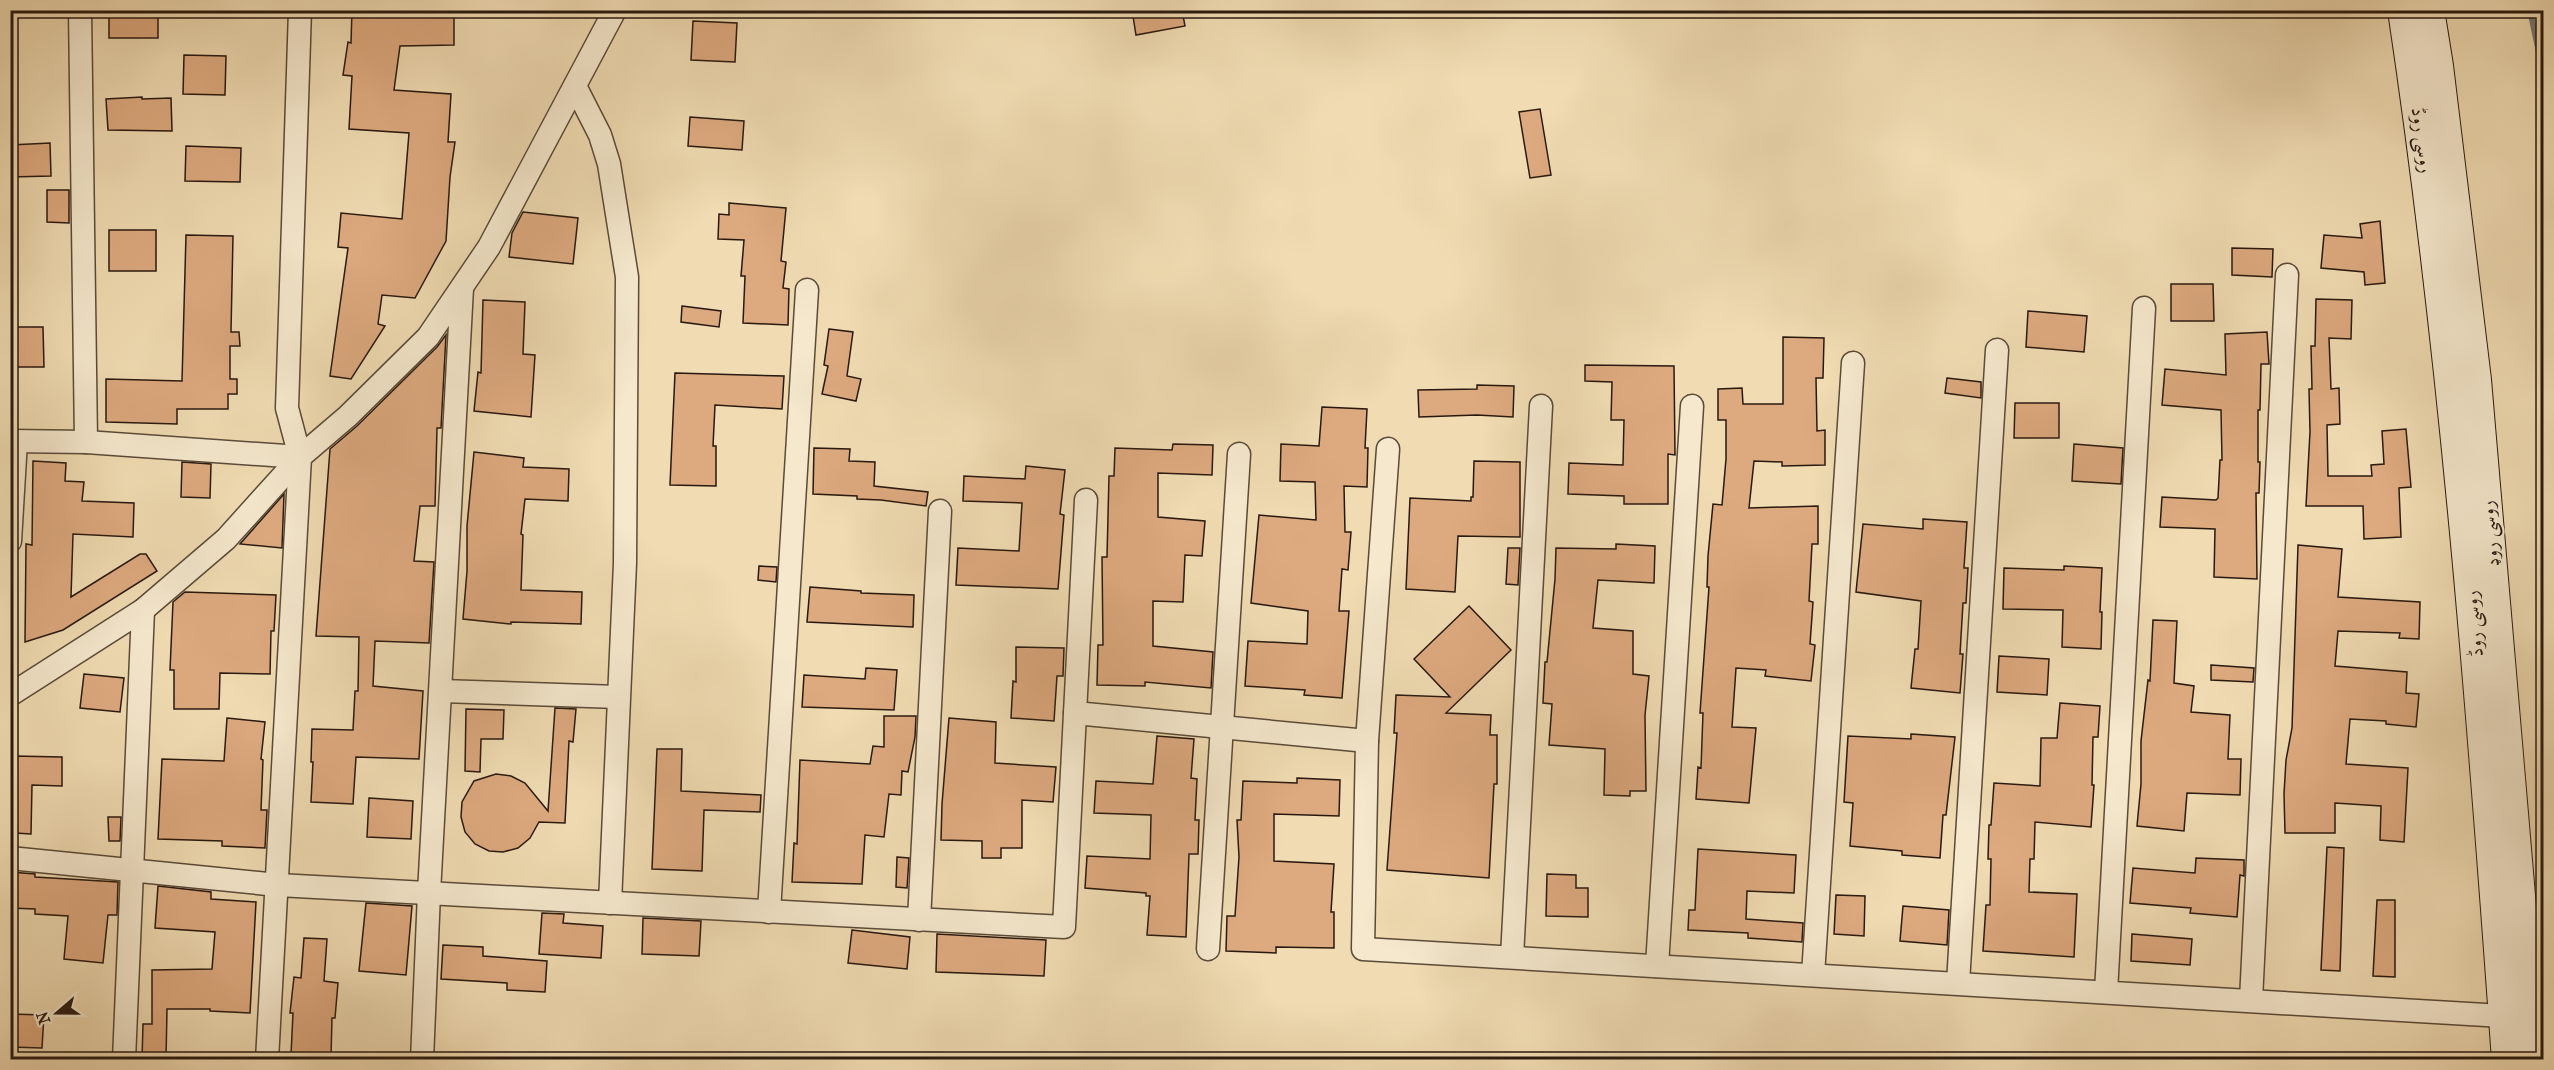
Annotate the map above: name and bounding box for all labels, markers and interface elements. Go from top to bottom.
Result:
street label: روسی روڈ [2404,105,2439,175]
street label: روسی روډ [2475,499,2507,568]
street label: روسی روڈ [2459,589,2491,658]
north arrow [27,983,87,1043]
text: N [32,1008,54,1027]

